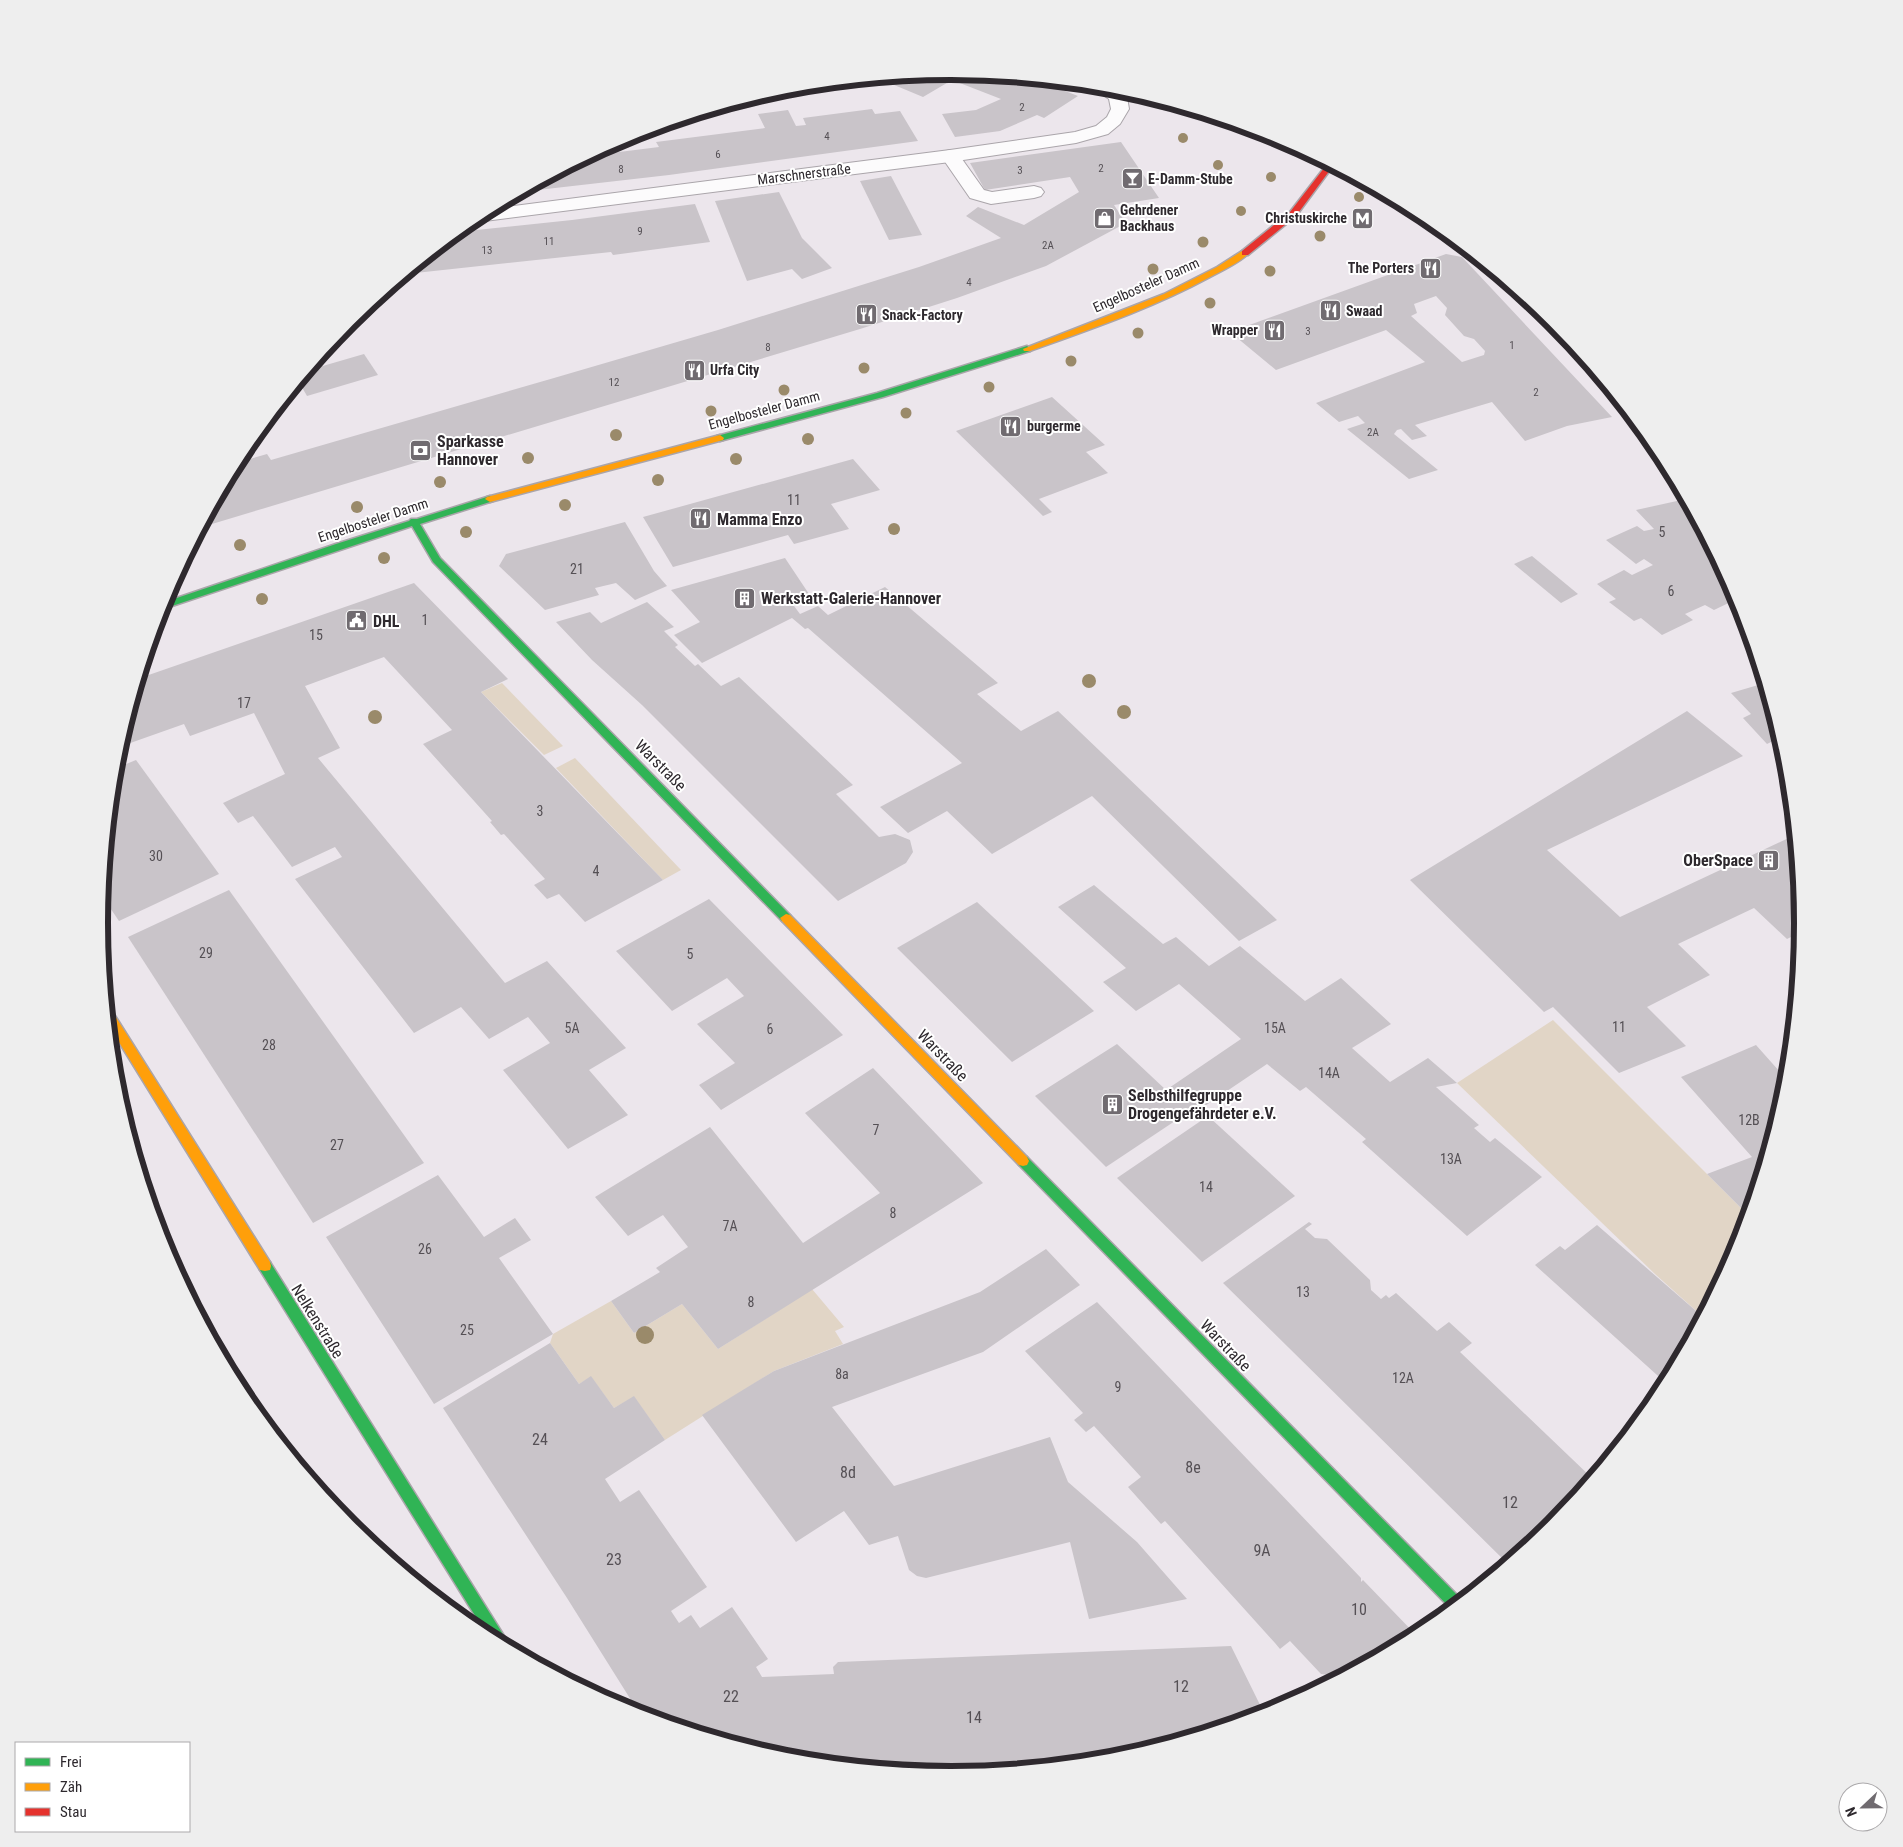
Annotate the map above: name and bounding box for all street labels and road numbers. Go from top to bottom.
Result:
street label: Marschnerstraße [756,160,852,188]
street label: Engelbosteler Damm [1090,254,1202,316]
street label: Engelbosteler Damm [707,387,821,433]
street label: Engelbosteler Damm [316,495,430,545]
street label: Warstraße [631,736,690,795]
street label: Warstraße [913,1026,972,1085]
street label: Nelkenstraße [287,1281,348,1362]
street label: Warstraße [1196,1316,1255,1375]

